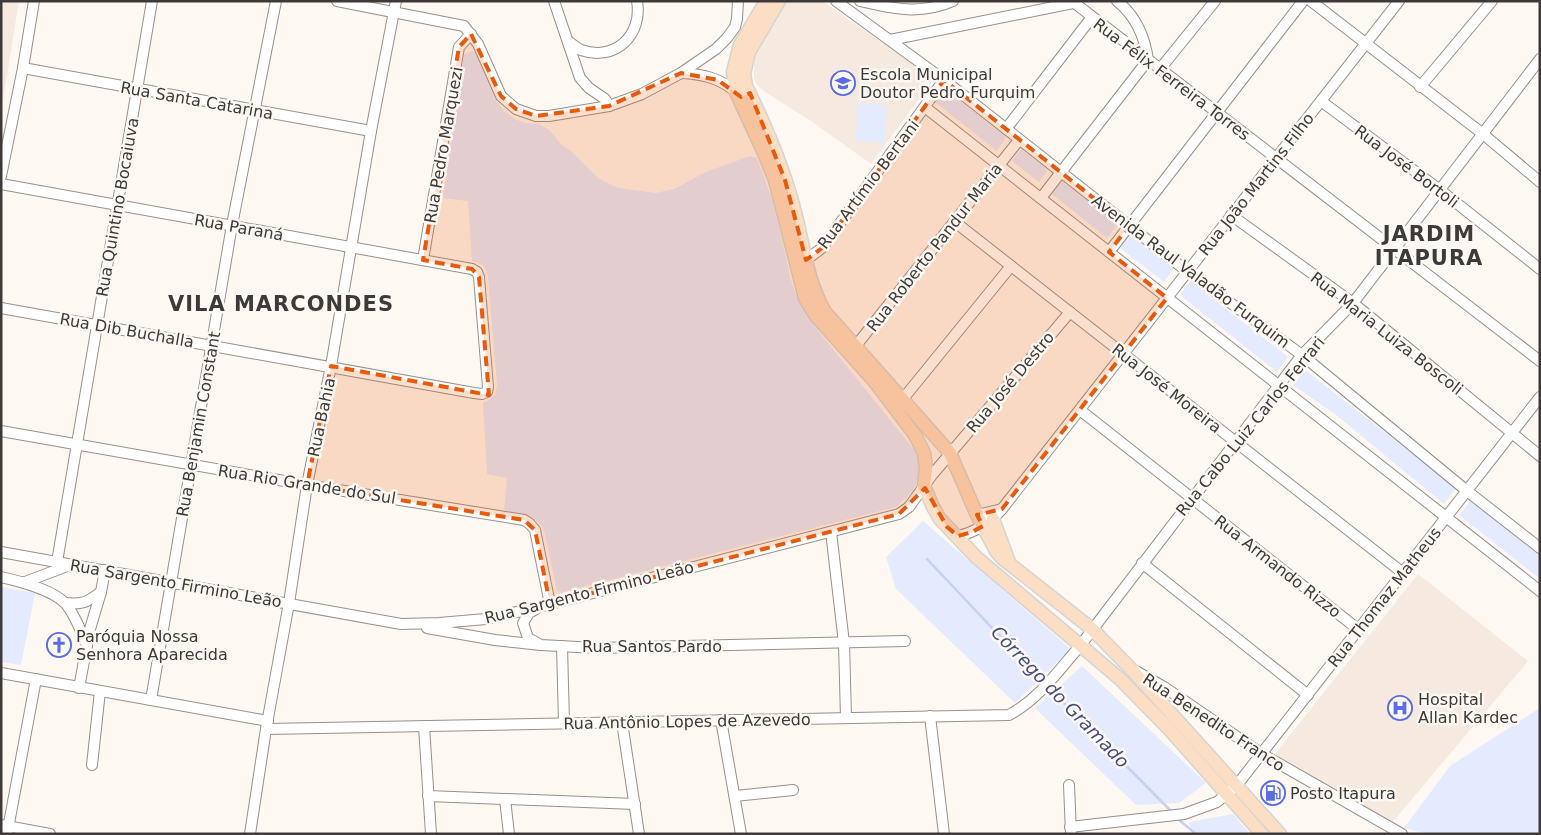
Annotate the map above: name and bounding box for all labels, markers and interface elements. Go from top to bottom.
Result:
street label: Rua Félix Ferreira Torres [1090,14,1254,144]
street label: Rua Pedro Marquezi [420,65,467,225]
place label: Escola Municipal Doutor Pedro Furquim [860,65,1035,102]
school or university icon: Escola Municipal Doutor Pedro Furquim [830,70,856,96]
street label: Rua Santa Catarina [119,78,275,123]
street label: Rua João Martins Filho [1195,109,1318,259]
street label: Rua Quintino Bocaiuva [92,116,143,298]
street label: Rua Artímio Bertani [814,116,923,253]
street label: Rua José Bortoli [1351,121,1463,212]
street label: Rua Roberto Pandur Maria [863,159,1006,335]
street label: Avenida Raul Valadão Furquim [1088,191,1293,352]
street label: Rua Paraná [193,210,285,245]
district label: JARDIM ITAPURA [1375,222,1483,270]
street label: Rua Maria Luiza Boscoli [1307,268,1467,399]
district label: VILA MARCONDES [168,292,394,316]
street label: Rua Dib Buchalla [58,309,196,352]
street label: Rua José Destro [963,328,1058,437]
street label: Rua Benjamin Constant [173,330,224,518]
street label: Rua Cabo Luiz Carlos Ferrari [1172,333,1329,520]
street label: Rua José Moreira [1108,340,1225,437]
street label: Rua Bahia [304,376,339,459]
street label: Rua Rio Grande do Sul [217,461,397,508]
street label: Rua Armando Rizzo [1211,511,1345,622]
street label: Rua Thomaz Matheus [1324,524,1445,671]
street label: Rua Sargento Firmino Leão [68,555,283,612]
street label: Rua Sargento Firmino Leão [483,557,696,628]
water label: Córrego do Gramado [987,621,1134,772]
place label: Paróquia Nossa Senhora Aparecida [76,627,228,664]
church icon: Paróquia Nossa Senhora Aparecida [46,632,72,658]
street label: Rua Santos Pardo [582,637,722,656]
street label: Rua Benedito Franco [1139,669,1288,775]
place label: Hospital Allan Kardec [1418,690,1518,727]
hospital icon: Hospital Allan Kardec [1387,695,1413,721]
street label: Rua Antônio Lopes de Azevedo [563,710,811,733]
fuel station icon: Posto Itapura [1260,780,1286,806]
place label: Posto Itapura [1290,784,1396,803]

